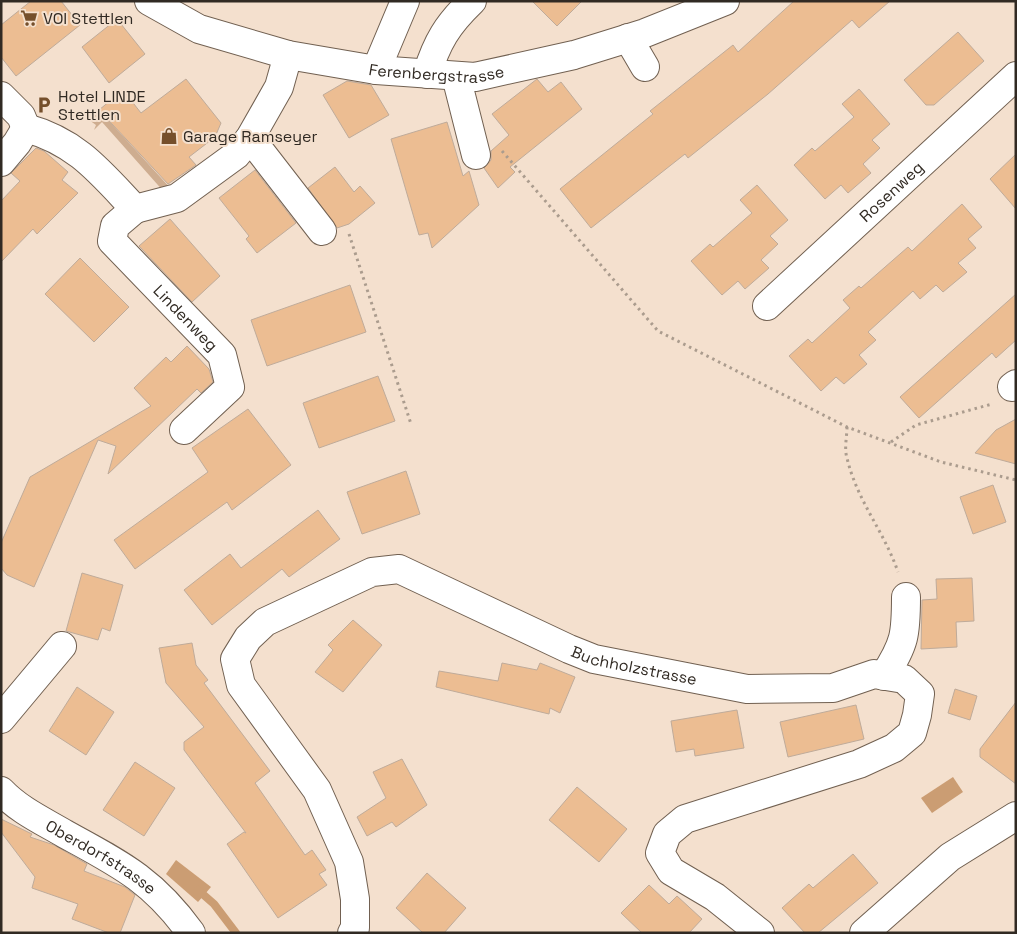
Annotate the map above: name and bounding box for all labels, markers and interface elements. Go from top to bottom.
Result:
supermarket icon: VOI Stettlen [19,8,39,28]
place label: VOI Stettlen [43,8,133,29]
street label: Ferenbergstrasse [367,59,506,88]
place label: Hotel LINDE Stettlen [58,86,146,125]
parking icon: Hotel LINDE Stettlen [34,95,54,115]
shop icon: Garage Ramseyer [159,126,179,146]
place label: Garage Ramseyer [183,126,318,147]
street label: Rosenweg [855,157,928,227]
street label: Lindenweg [149,280,222,356]
street label: Buchholzstrasse [568,641,699,690]
street label: Oberdorfstrasse [42,815,161,899]

